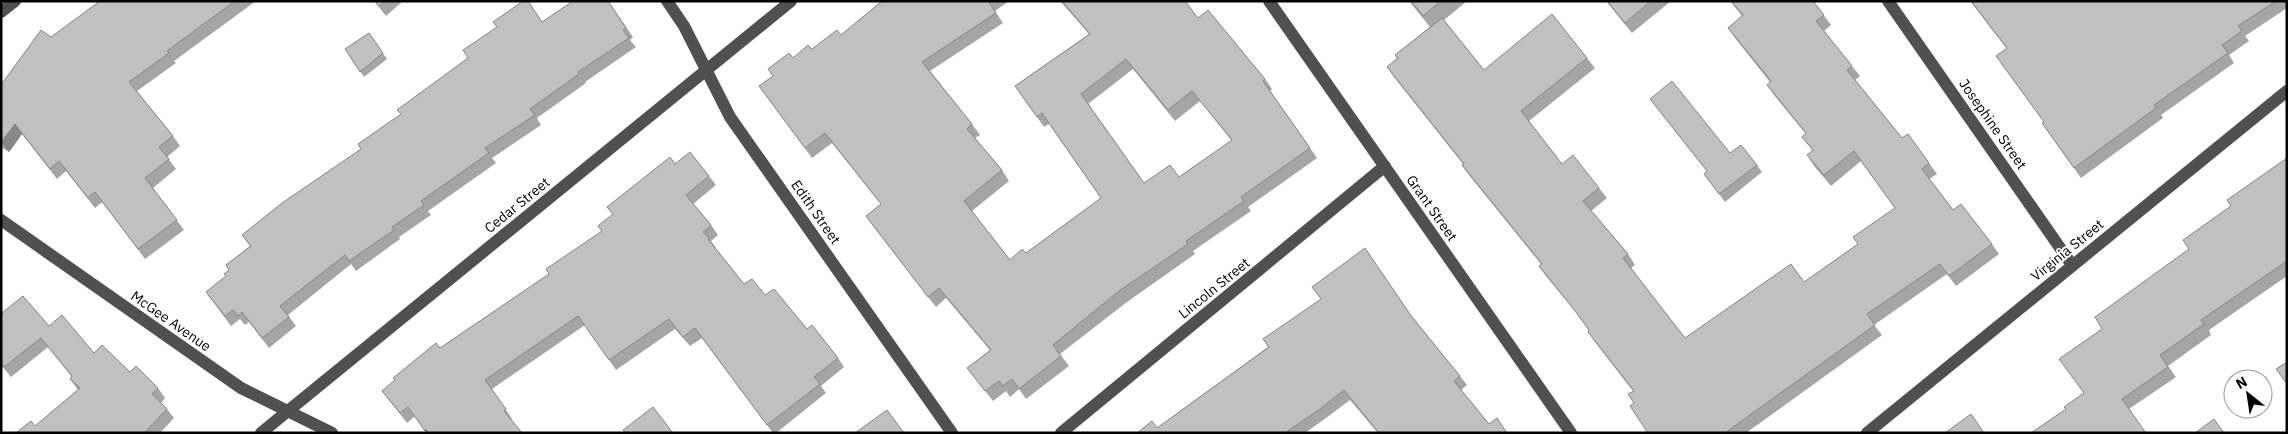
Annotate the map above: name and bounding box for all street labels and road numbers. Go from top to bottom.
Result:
street label: Josephine Street [1955,75,2031,173]
street label: Grant Street [1403,171,1461,245]
street label: Cedar Street [481,173,553,237]
street label: Edith Street [787,176,845,248]
street label: Virginia Street [2027,215,2107,285]
street label: Lincoln Street [1175,254,1253,322]
street label: McGee Avenue [128,287,215,355]

